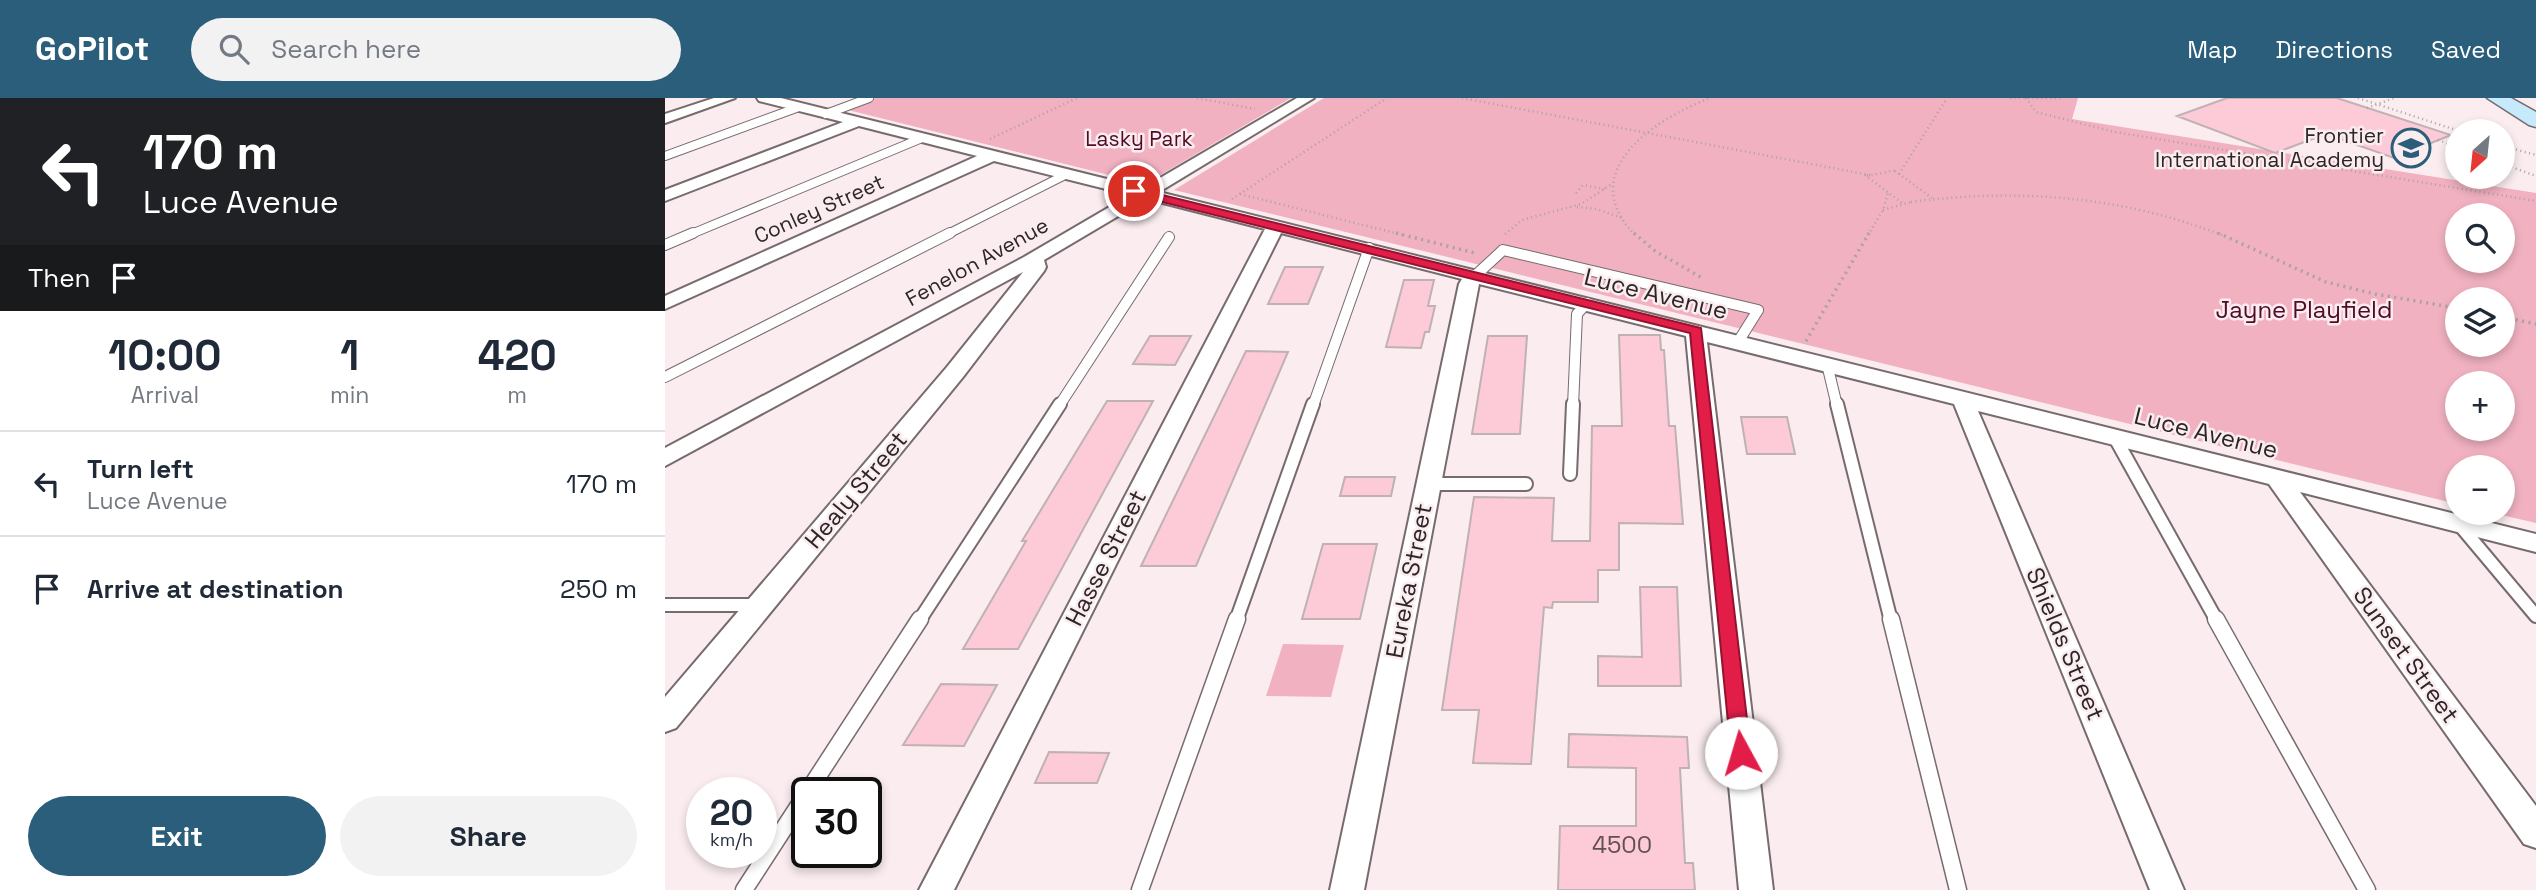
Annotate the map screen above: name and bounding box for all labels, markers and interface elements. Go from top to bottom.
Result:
search box [191,18,681,81]
text: GoPilot [35,28,149,70]
icon: search [215,30,253,68]
text: Search here [271,32,421,66]
text: Map [2187,34,2237,65]
text: Directions [2275,34,2393,65]
text: Saved [2431,34,2501,65]
north arrow [2445,119,2515,189]
map controls [2445,119,2515,525]
text: 170 m [143,121,278,183]
place label: Frontier International Academy [2155,122,2384,173]
park label: Lasky Park [1085,125,1193,152]
icon: left [28,126,119,217]
school or university icon: Frontier International Academy [2390,127,2432,169]
pin [1104,161,1164,221]
street label: Conley Street [750,168,888,249]
icon: arrive [1115,172,1153,210]
text: Luce Avenue [143,182,339,222]
button: search [2445,203,2515,273]
street label: Fenelon Avenue [901,211,1053,312]
icon: arrive [105,259,143,297]
text: Then [28,261,91,295]
street label: Luce Avenue [1581,261,1731,326]
button: layers [2445,287,2515,357]
park label: Jayne Playfield [2216,294,2392,325]
text: 10:00 [108,329,222,382]
text: 1 [340,329,359,382]
text: 420 [478,329,557,382]
button: + [2445,371,2515,441]
text: Arrival [131,380,199,410]
text: min [330,380,369,410]
text: m [507,380,527,410]
street label: Luce Avenue [2131,400,2281,465]
street label: Healy Street [798,425,914,555]
text: Turn left [87,452,194,486]
button: − [2445,455,2515,525]
icon: left [28,465,66,503]
text: 170 m [566,467,637,501]
street label: Hasse Street [1058,485,1153,631]
text: Luce Avenue [87,486,228,516]
street label: Eureka Street [1378,501,1439,661]
street label: Shields Street [2019,563,2112,725]
icon: arrive [28,570,66,608]
text: Arrive at destination [87,572,344,606]
text: 250 m [560,572,637,606]
street label: Sunset Street [2347,580,2466,729]
position arrow [1704,716,1778,790]
speed limit sign: 30 [791,777,882,868]
text: 20 [710,791,753,835]
button: Exit [28,796,326,876]
button: Share [340,796,637,876]
text: km/h [710,828,753,851]
house number: 4500 [1592,829,1652,860]

